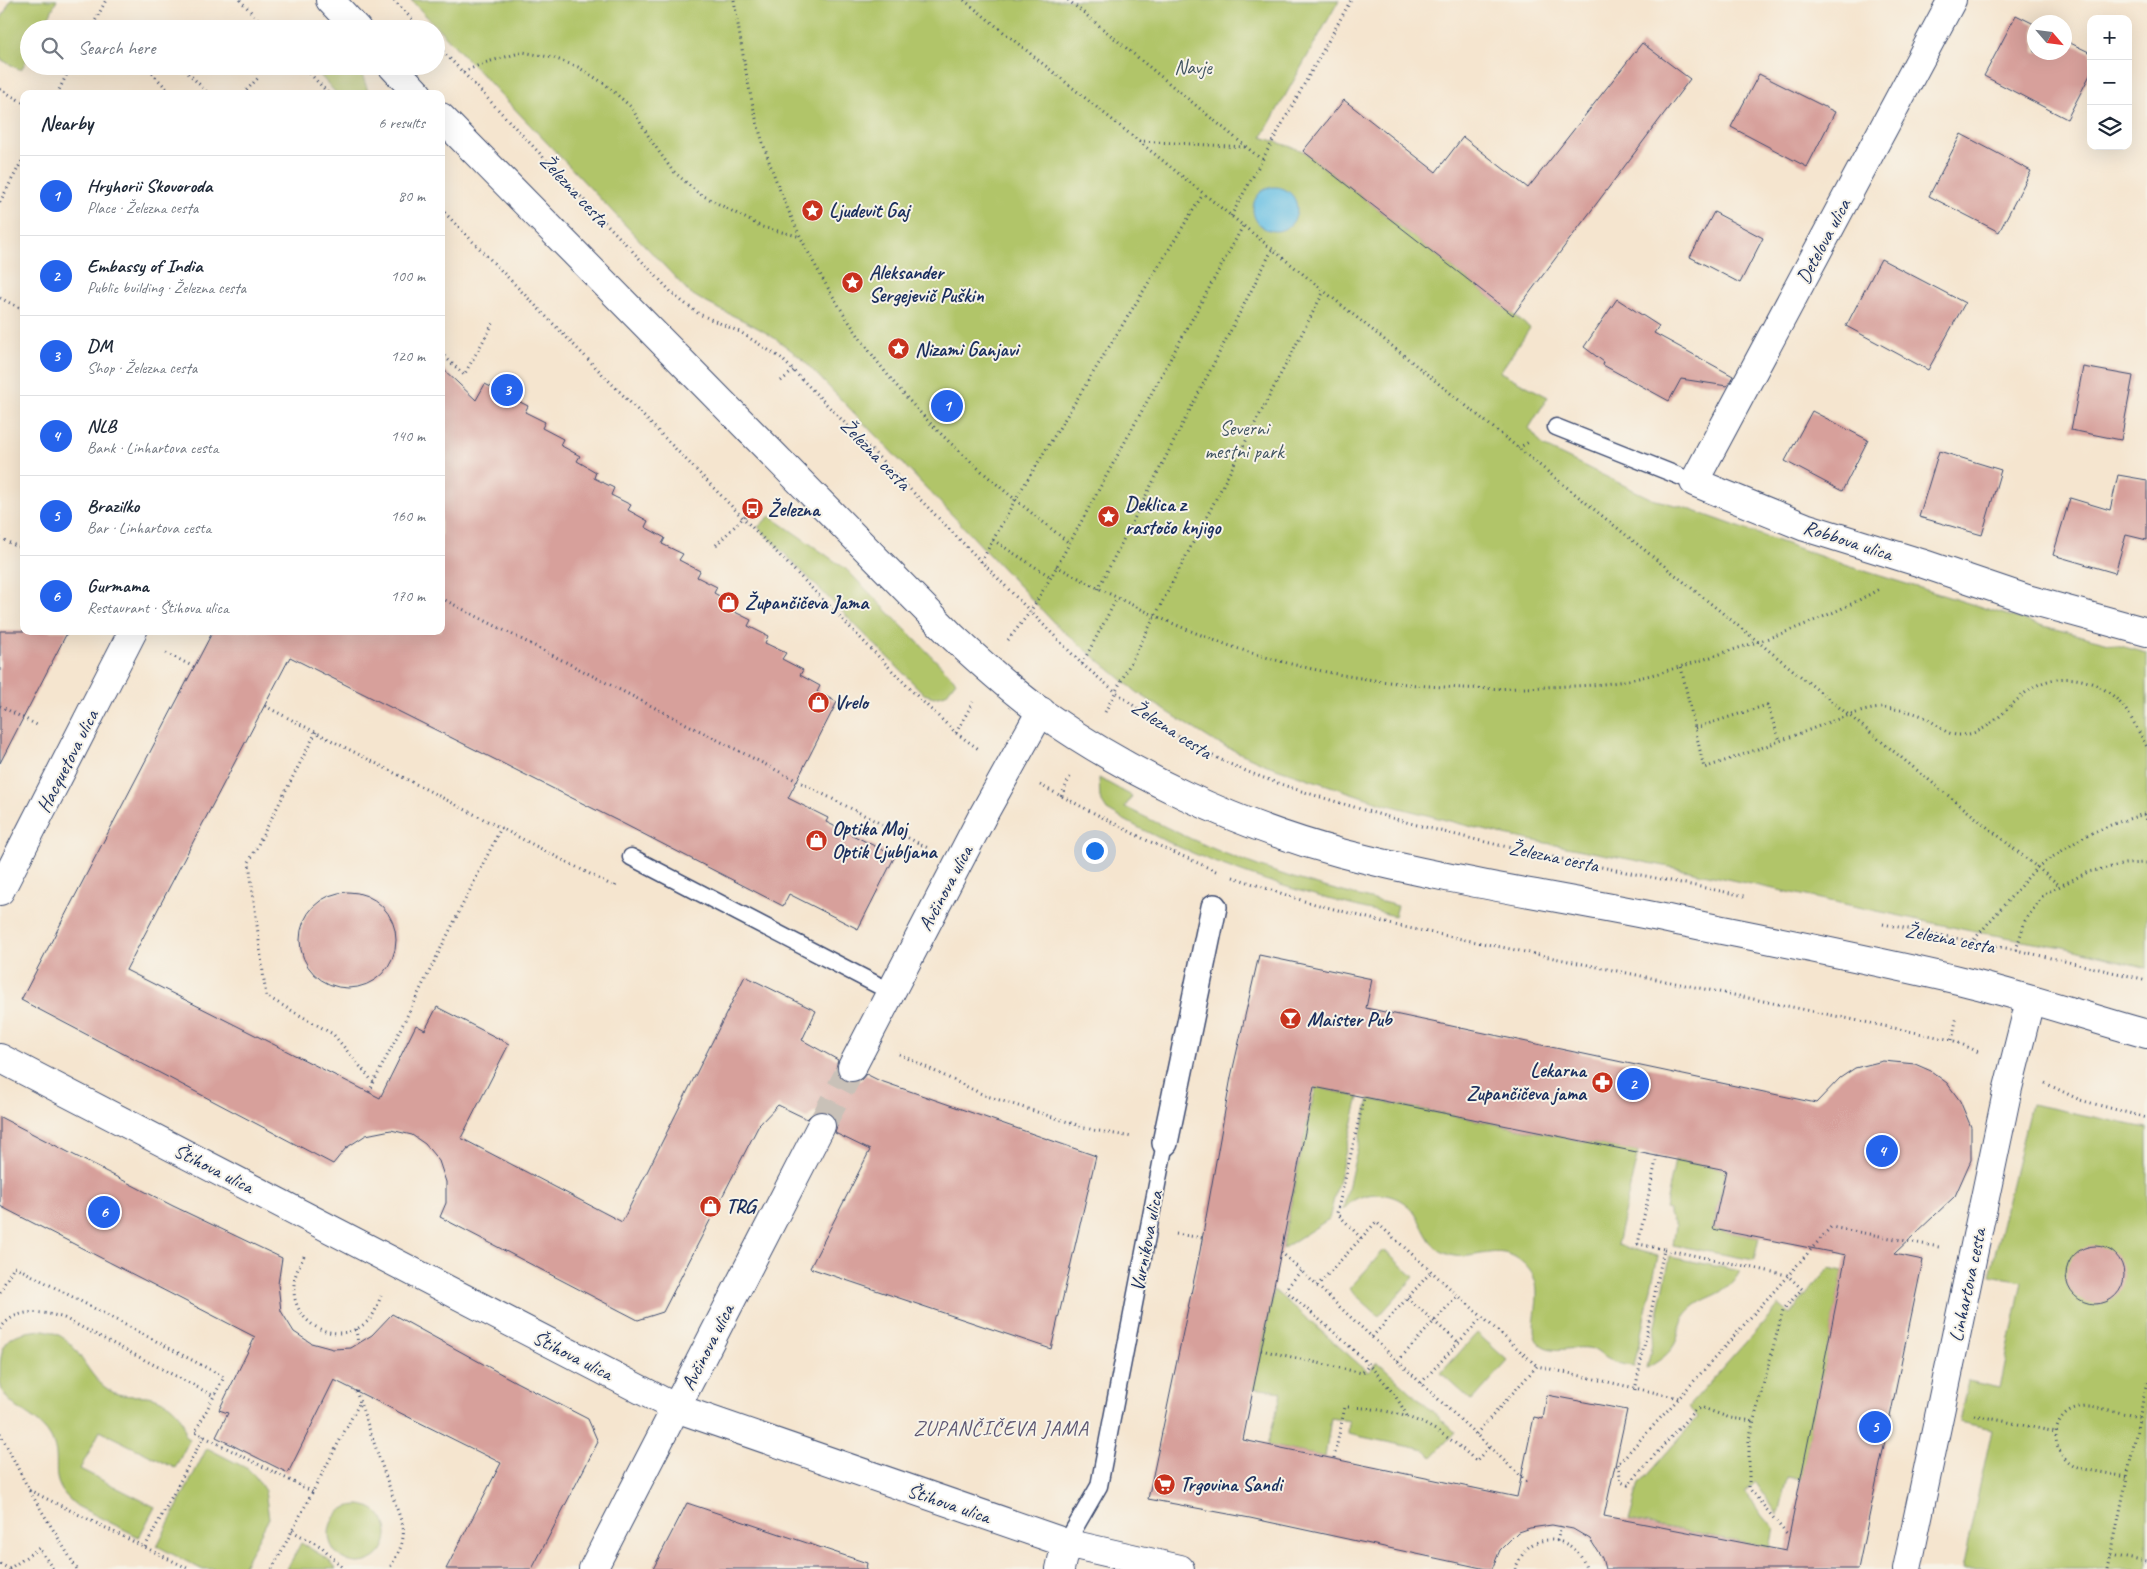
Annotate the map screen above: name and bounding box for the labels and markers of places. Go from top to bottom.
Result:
place icon: Ljudevit Gaj [801,198,825,222]
place label: Ljudevit Gaj [829,198,912,223]
place label: Aleksander Sergejevič Puškin [869,260,985,308]
place icon: Aleksander Sergejevič Puškin [841,271,865,295]
place icon: Nizami Ganjavi [887,337,911,361]
place label: Nizami Ganjavi [915,337,1021,362]
pin: 3 [491,371,523,409]
pin: 1 [931,387,963,425]
place label: Deklica z rastočo knjigo [1125,492,1222,540]
bus stop icon: Železna [740,497,764,521]
place label: Železna [768,497,821,522]
place icon: Deklica z rastočo knjigo [1097,504,1121,528]
shop icon: Župančičeva Jama [717,590,741,614]
place label: Župančičeva Jama [745,590,870,615]
shop icon: Vrelo [806,690,830,714]
place label: Vrelo [834,690,870,715]
place label: Optika Moj Optik Ljubljana [832,816,939,864]
shop icon: Optika Moj Optik Ljubljana [804,828,828,852]
bar icon: Maister Pub [1279,1007,1303,1031]
place label: Maister Pub [1307,1007,1394,1032]
place label: Lekarna Zupančičeva jama [1466,1058,1588,1106]
pin: 2 [1617,1065,1649,1103]
pharmacy icon: Lekarna Zupančičeva jama [1590,1070,1614,1094]
pin: 4 [1866,1132,1898,1170]
pin: 6 [88,1193,120,1231]
shop icon: TRG [698,1194,722,1218]
place label: TRG [726,1194,758,1219]
pin: 5 [1859,1408,1891,1446]
supermarket icon: Trgovina Sandi [1152,1472,1176,1496]
place label: Trgovina Sandi [1180,1472,1285,1497]

